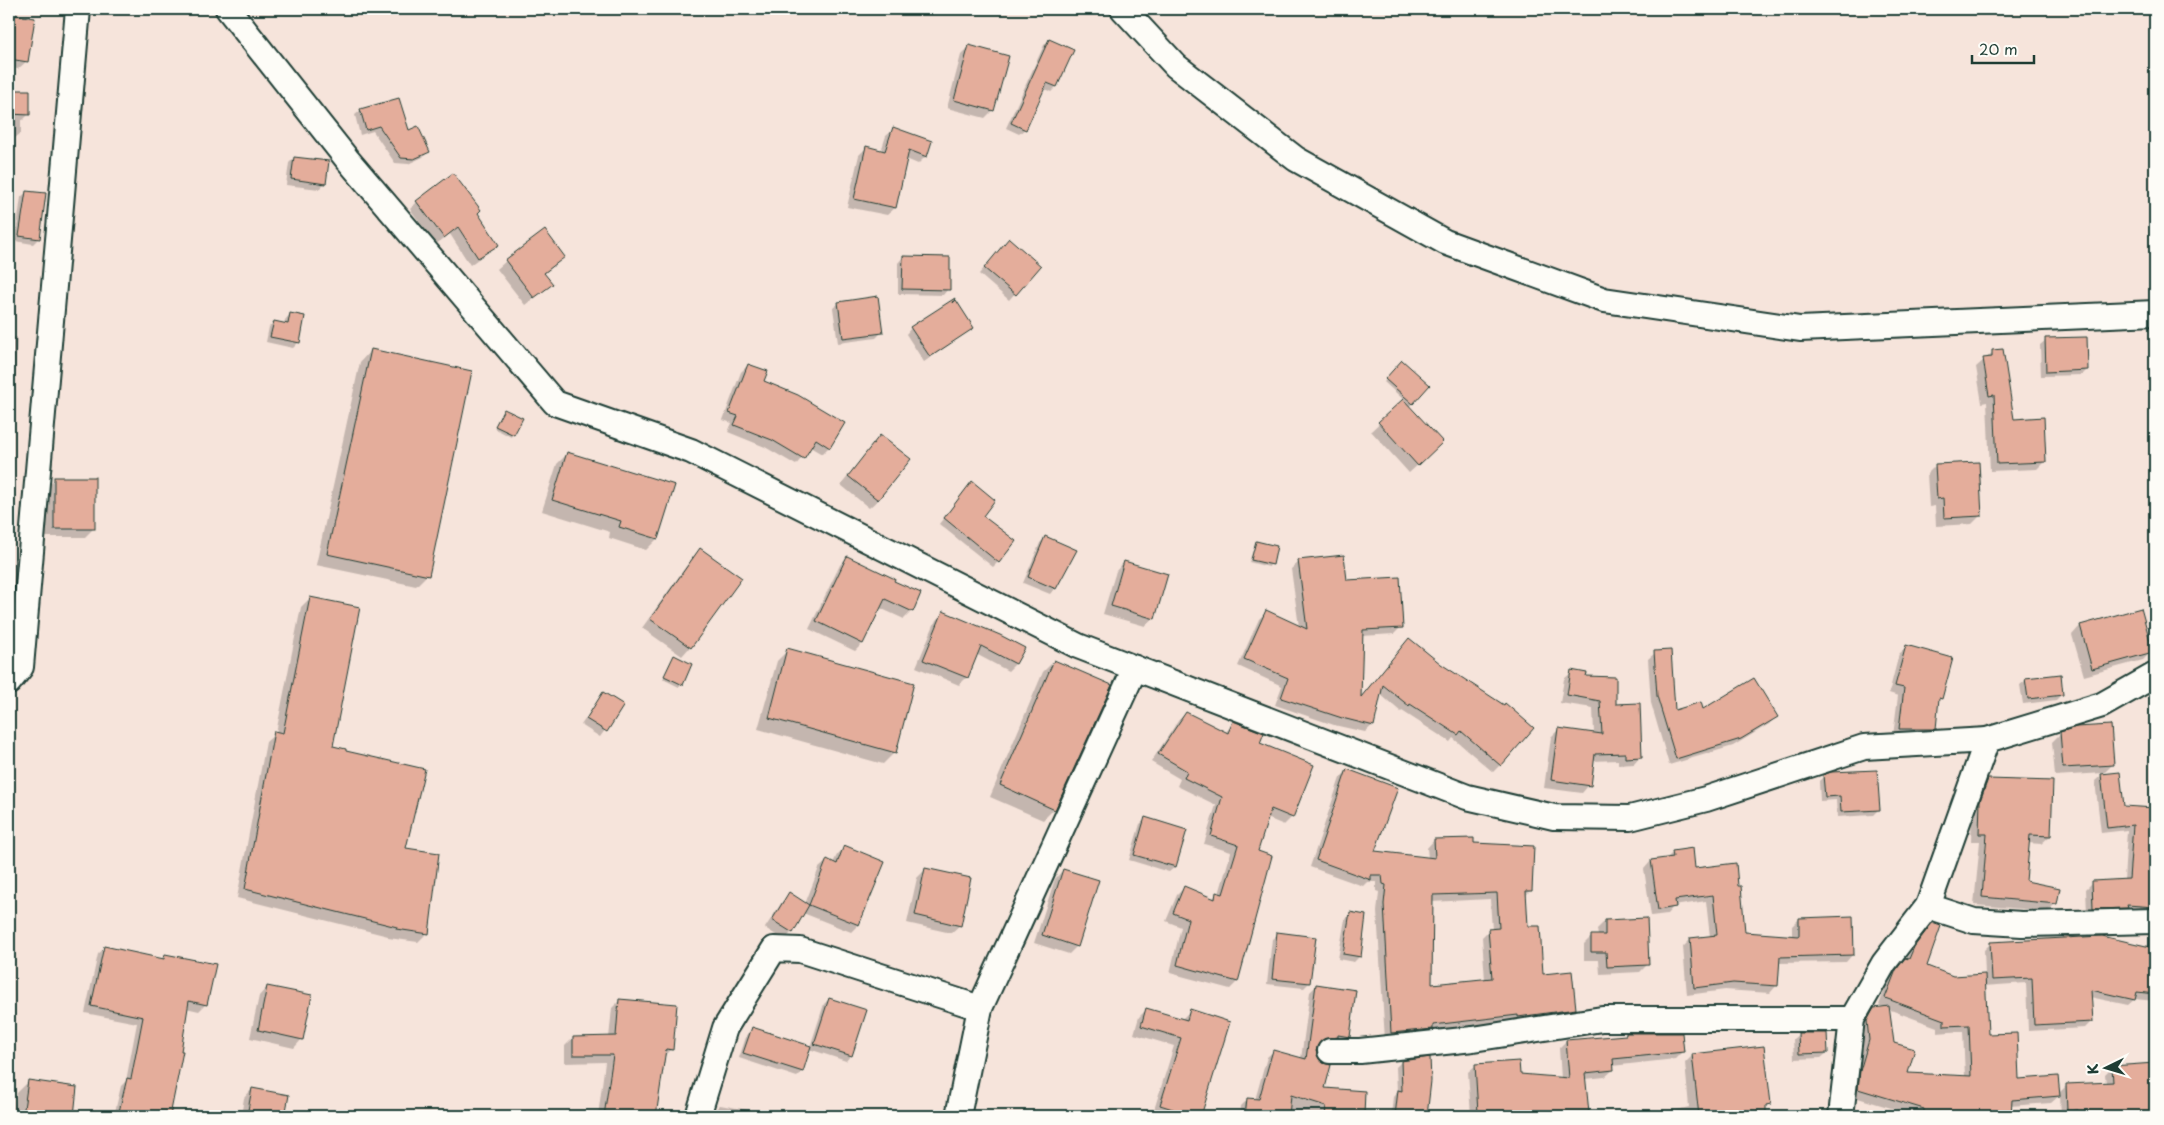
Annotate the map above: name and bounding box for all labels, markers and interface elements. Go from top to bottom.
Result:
scale bar [1972,32,2034,64]
text: 20 m [1979,37,2018,60]
north arrow [2082,1042,2132,1092]
text: K [2082,1063,2103,1075]

